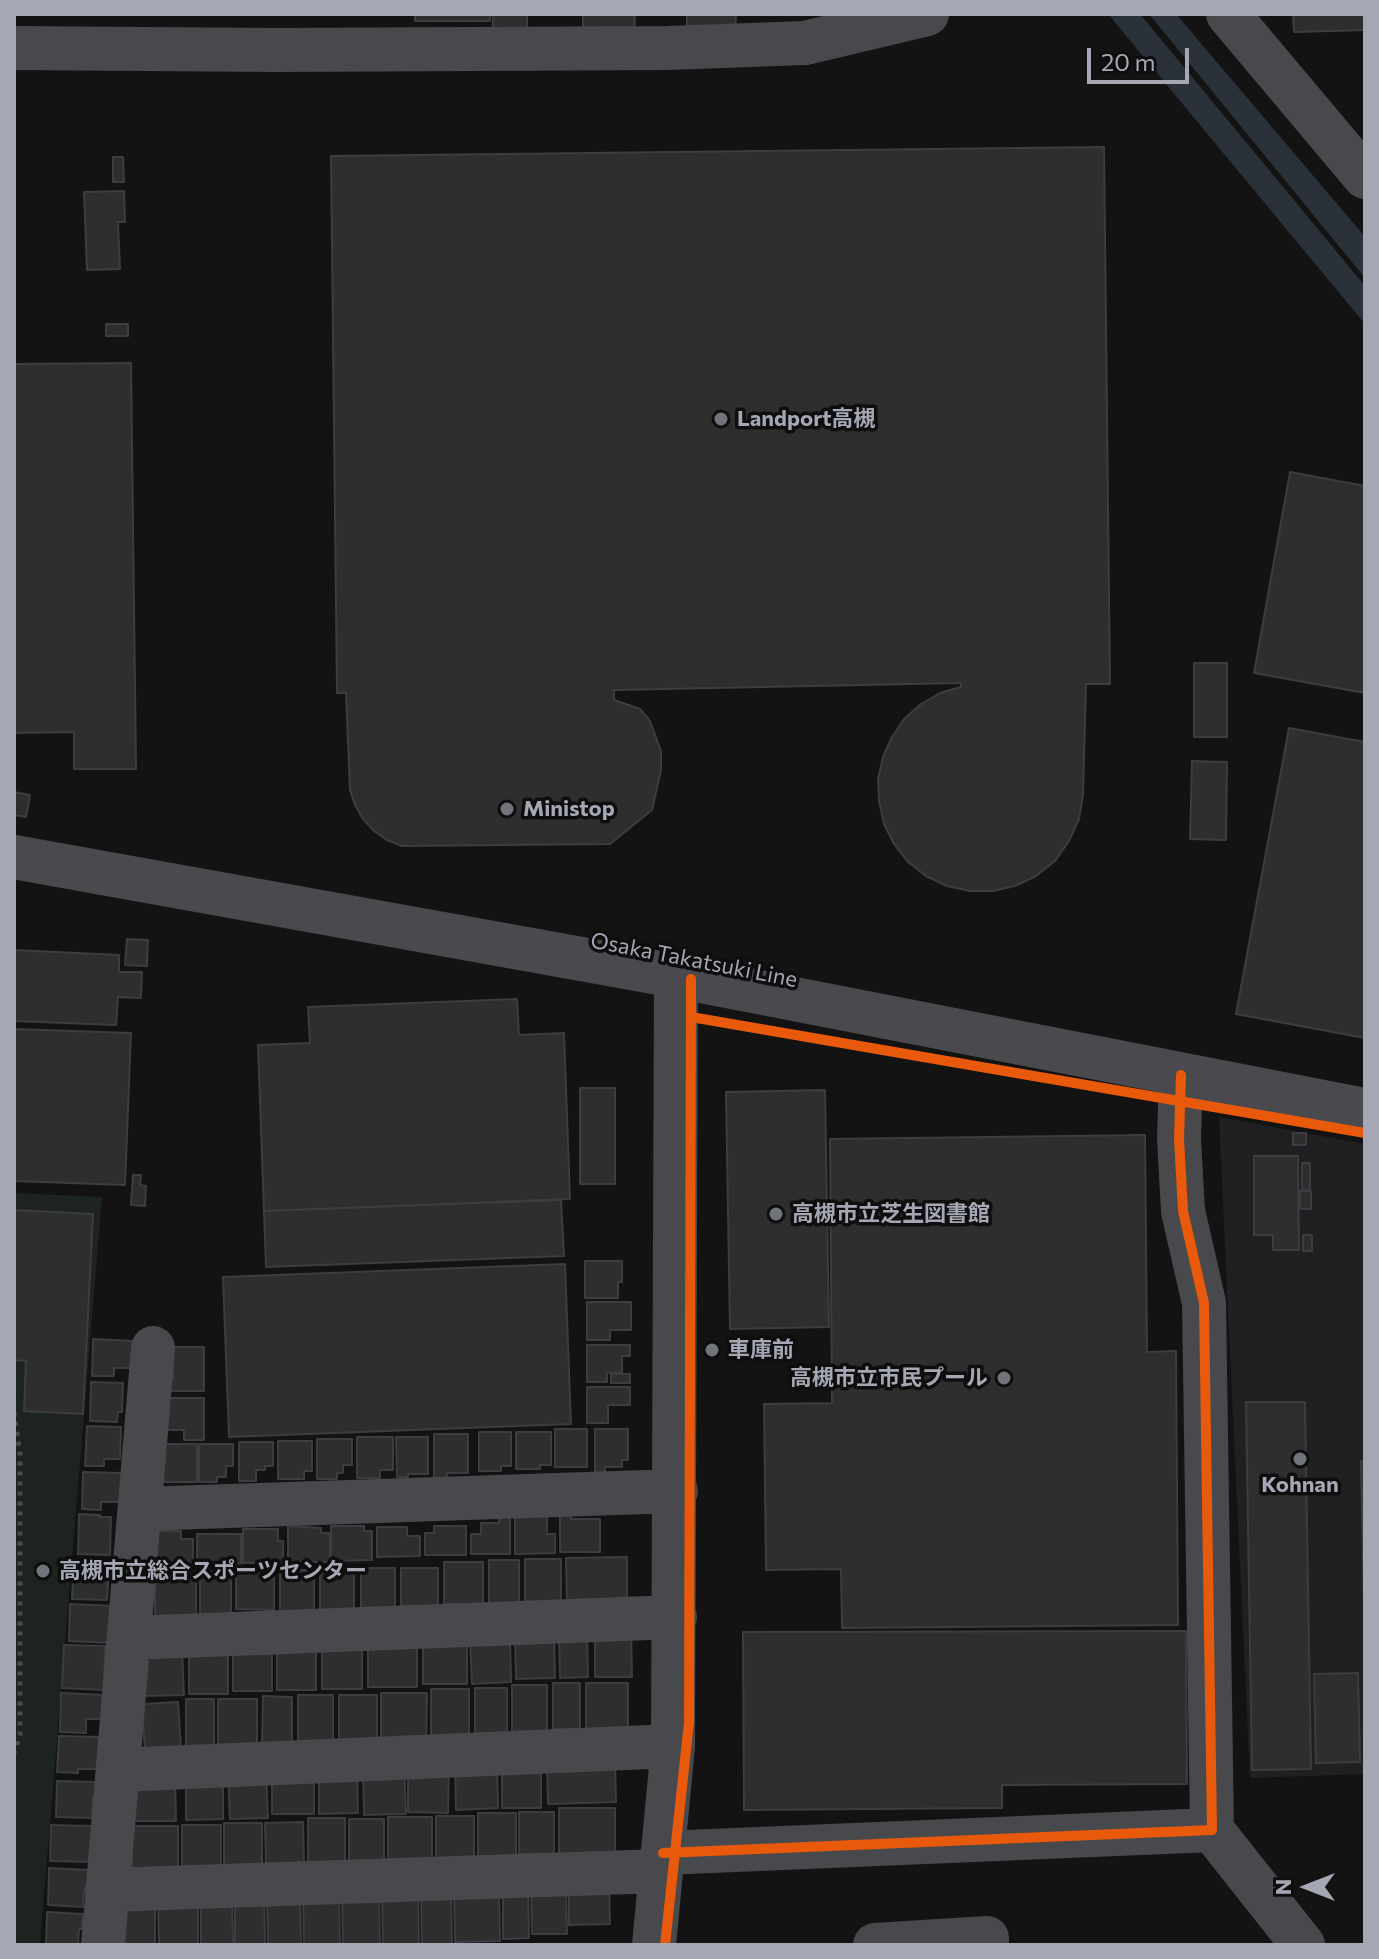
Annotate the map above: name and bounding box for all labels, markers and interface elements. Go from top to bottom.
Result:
scale bar [1091,32,1193,82]
text: 20 m [1101,47,1155,76]
place label: Landport高槻 [737,406,876,432]
marker: Landport高槻 [712,410,730,428]
place label: Ministop [523,796,615,822]
marker: Ministop [498,800,516,818]
street label: Osaka Takatsuki Line [588,927,800,993]
place label: 高槻市立芝生図書館 [792,1201,990,1227]
marker: 高槻市立芝生図書館 [767,1205,785,1223]
place label: 車庫前 [728,1337,794,1363]
marker: 車庫前 [703,1341,721,1359]
place label: 高槻市立市民プール [790,1365,988,1391]
marker: 高槻市立市民プール [995,1369,1013,1387]
marker: Kohnan [1291,1450,1309,1468]
place label: Kohnan [1261,1472,1339,1498]
place label: 高槻市立総合スポーツセンター [59,1558,367,1584]
marker: 高槻市立総合スポーツセンター [34,1562,52,1580]
north arrow [1267,1847,1347,1927]
text: N [1269,1879,1296,1895]

